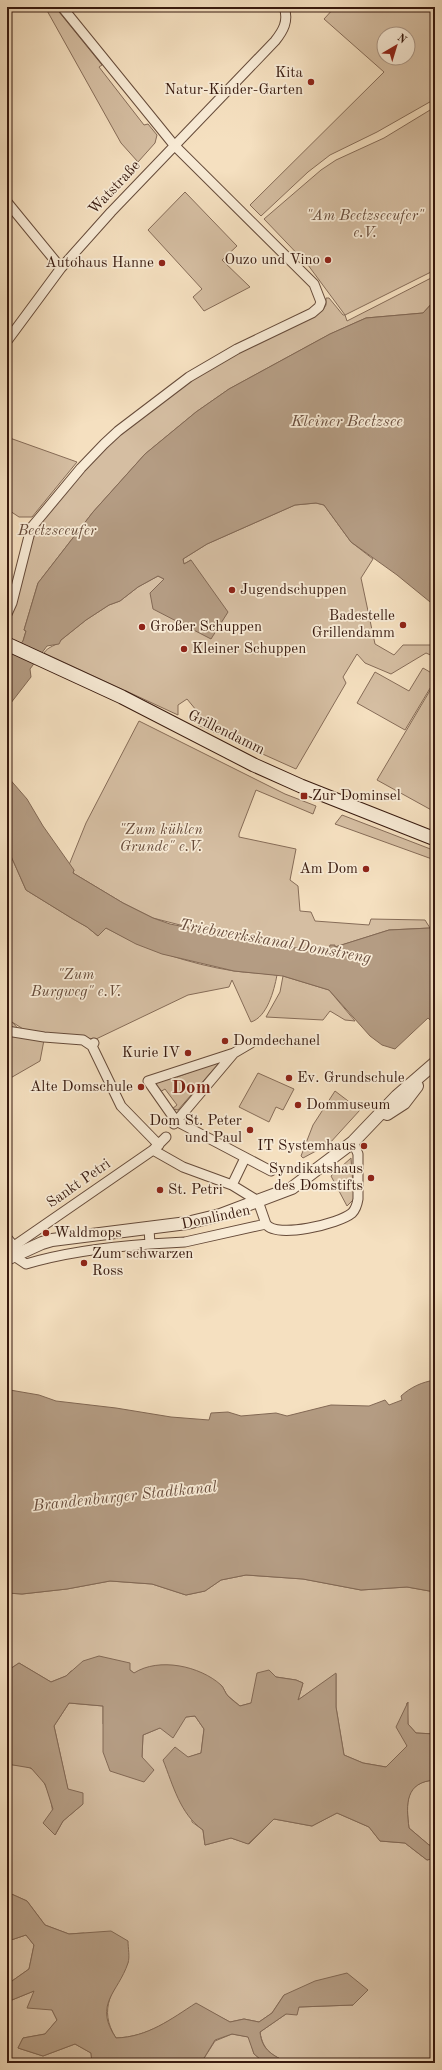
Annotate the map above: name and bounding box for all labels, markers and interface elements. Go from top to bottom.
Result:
north arrow [376,26,416,66]
text: N [395,32,408,47]
place label: Kita Natur-Kinder-Garten [165,66,304,98]
marker: Kita Natur-Kinder-Garten [306,77,316,87]
street label: Watstraße [86,158,144,218]
park label: "Am Beetzseeufer" e.V. [306,209,425,241]
place label: Ouzo und Vino [225,253,320,268]
marker: Ouzo und Vino [323,255,333,265]
place label: Autohaus Hanne [45,256,154,271]
marker: Autohaus Hanne [157,258,167,268]
water label: Kleiner Beetzsee [290,414,403,430]
park label: Beetzseeufer [17,524,97,539]
place label: Jugendschuppen [240,583,347,598]
marker: Jugendschuppen [227,585,237,595]
place label: Badestelle Grillendamm [312,609,395,641]
place label: Großer Schuppen [150,620,262,635]
marker: Badestelle Grillendamm [398,620,408,630]
marker: Großer Schuppen [137,622,147,632]
place label: Kleiner Schuppen [192,642,306,657]
marker: Kleiner Schuppen [179,644,189,654]
street label: Grillendamm [185,708,267,758]
place label: Zur Dominsel [312,789,401,804]
marker: Zur Dominsel [299,791,309,801]
park label: "Zum kühlen Grunde" e.V. [119,823,203,855]
place label: Am Dom [299,862,358,877]
marker: Am Dom [361,864,371,874]
water label: Triebwerkskanal Domstreng [178,917,373,967]
park label: "Zum Burgweg" e.V. [30,968,121,1000]
place label: Domdechanel [233,1034,320,1049]
marker: Domdechanel [220,1036,230,1046]
place label: Kurie IV [122,1046,180,1061]
marker: Kurie IV [183,1048,193,1058]
place label: Ev. Grundschule [297,1071,405,1086]
marker: Ev. Grundschule [284,1073,294,1083]
district label: Dom [171,1079,211,1098]
place label: Alte Domschule [30,1080,133,1095]
marker: Alte Domschule [136,1082,146,1092]
place label: Dommuseum [306,1098,390,1113]
marker: Dommuseum [293,1100,303,1110]
place label: Dom St. Peter und Paul [149,1114,242,1146]
marker: Dom St. Peter und Paul [245,1125,255,1135]
place label: IT Systemhaus [257,1139,356,1154]
marker: IT Systemhaus [359,1141,369,1151]
street label: Sankt Petri [44,1157,114,1211]
place label: Syndikatshaus des Domstifts [269,1162,363,1194]
marker: Syndikatshaus des Domstifts [366,1173,376,1183]
place label: St. Petri [168,1183,223,1198]
marker: St. Petri [155,1185,165,1195]
street label: Domlinden [180,1203,252,1233]
place label: Waldmops [54,1226,122,1241]
marker: Waldmops [41,1228,51,1238]
place label: Zum schwarzen Ross [92,1247,193,1279]
marker: Zum schwarzen Ross [79,1258,89,1268]
water label: Brandenburger Stadtkanal [31,1479,218,1515]

